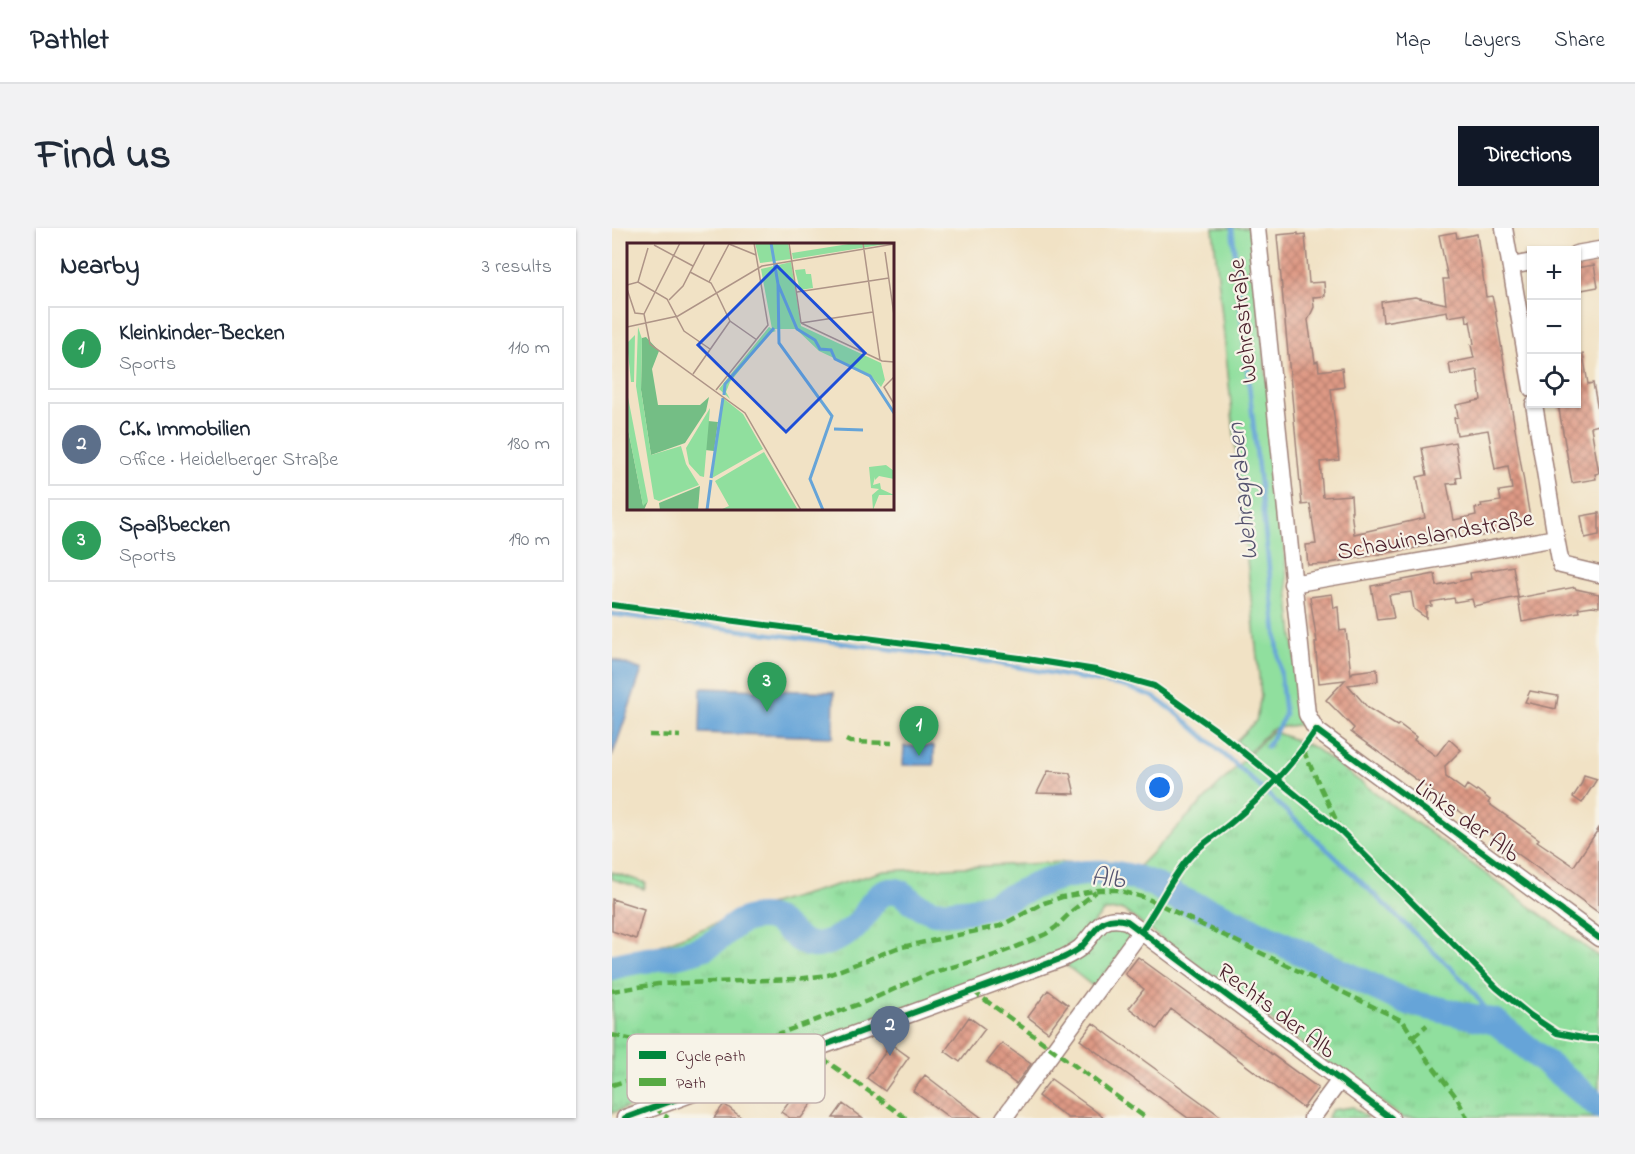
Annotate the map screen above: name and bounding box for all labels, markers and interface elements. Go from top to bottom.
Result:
text: Pathlet [30,21,109,62]
text: Map [1395,26,1431,56]
text: Layers [1464,26,1521,56]
text: Share [1554,26,1605,56]
text: Find us [36,126,171,187]
button: Directions [1458,126,1599,186]
inset map [627,243,894,510]
map controls [1527,246,1581,408]
button: + [1527,246,1581,300]
text: Nearby [60,248,139,286]
text: 3 results [482,253,552,282]
street label: Wehrastraße [1221,256,1268,385]
button: − [1527,300,1581,354]
text: Kleinkinder-Becken [119,318,285,350]
text: 1 [78,334,85,363]
text: 110 m [508,334,550,363]
text: Sports [119,350,176,379]
button: locate [1527,354,1581,408]
text: C.K. Immobilien [119,414,250,446]
water label: Wehragraben [1218,420,1270,562]
text: 2 [77,430,86,459]
text: 180 m [507,430,550,459]
text: Office · Heidelberger Straße [119,446,338,475]
street label: Schauinslandstraße [1335,502,1537,571]
text: Spaßbecken [119,510,230,542]
text: 3 [77,526,86,555]
text: 190 m [508,526,550,555]
text: Sports [119,542,176,571]
pin: 3 [748,662,786,712]
pin: 1 [900,706,938,756]
street label: Links der Alb [1407,772,1527,872]
your location [1145,773,1174,802]
water label: Alb [1089,860,1128,901]
street label: Rechts der Alb [1208,955,1343,1069]
pin: 2 [870,1006,910,1056]
legend [627,1034,825,1103]
text: Cycle path [676,1045,745,1069]
text: Path [676,1072,706,1096]

